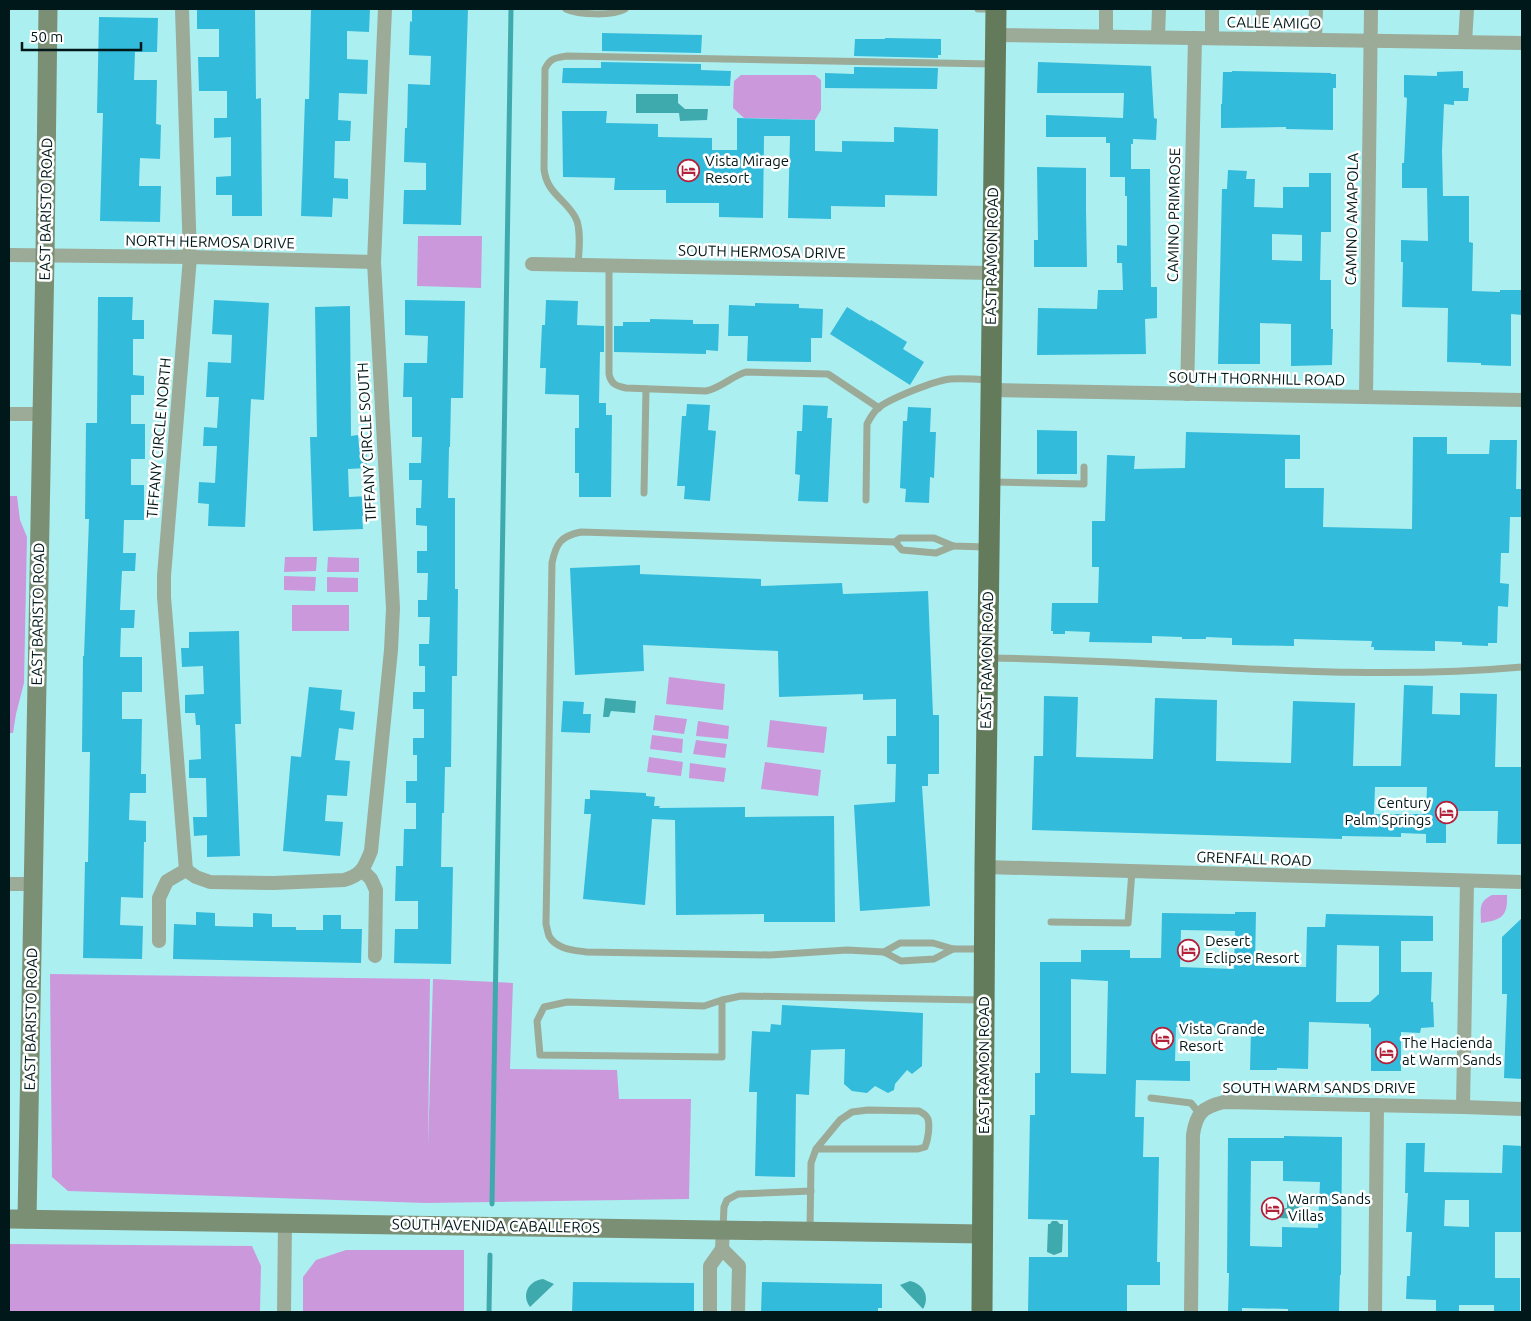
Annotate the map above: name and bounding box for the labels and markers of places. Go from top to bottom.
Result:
place label: Vista Mirage Resort [705,152,789,186]
hotel icon: Vista Mirage Resort [677,158,701,182]
place label: Century Palm Springs [1344,794,1431,828]
hotel icon: Century Palm Springs [1435,800,1459,824]
place label: Desert Eclipse Resort [1205,932,1300,966]
hotel icon: Desert Eclipse Resort [1177,938,1201,962]
place label: Vista Grande Resort [1179,1020,1265,1054]
hotel icon: Vista Grande Resort [1151,1026,1175,1050]
place label: The Hacienda at Warm Sands [1402,1034,1502,1068]
hotel icon: The Hacienda at Warm Sands [1374,1040,1398,1064]
place label: Warm Sands Villas [1288,1190,1371,1224]
hotel icon: Warm Sands Villas [1260,1196,1284,1220]

